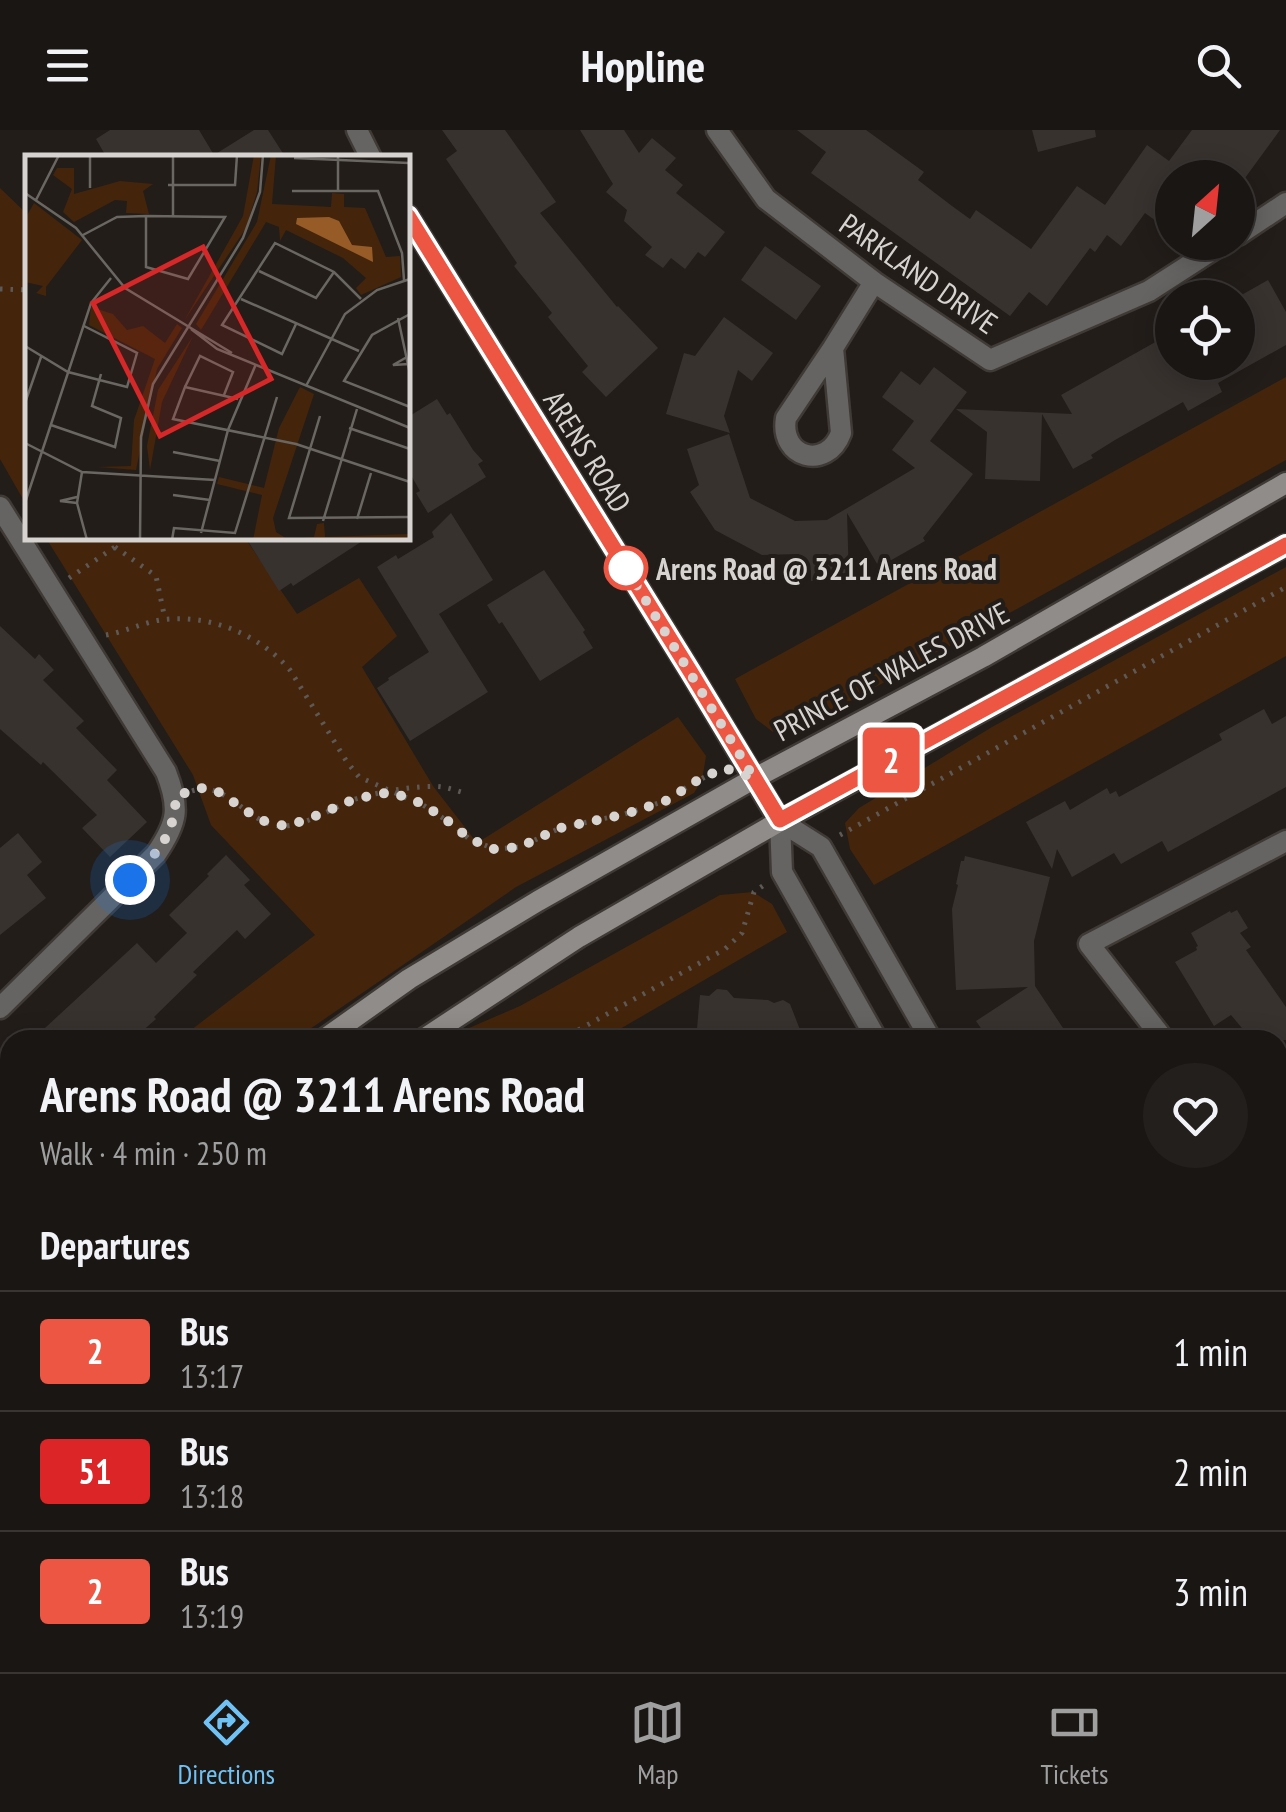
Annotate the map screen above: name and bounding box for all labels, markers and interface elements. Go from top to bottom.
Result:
text: Hopline [581,36,705,94]
icon: menu [40,38,95,93]
icon: search [1191,38,1246,93]
inset map [25,155,410,540]
north arrow [1155,160,1255,260]
map controls [1155,160,1255,380]
street label: PARKLAND DRIVE [832,204,1006,342]
button: locate [1155,280,1255,380]
street label: ARENS ROAD [535,383,641,519]
marker: Arens Road @ 3211 Arens Road [605,547,647,589]
place label: Arens Road @ 3211 Arens Road [655,549,997,588]
street label: PRINCE OF WALES DRIVE [767,593,1015,749]
line badge: 2 [858,728,924,792]
text: 2 [883,737,899,783]
your location [105,855,155,905]
text: Arens Road @ 3211 Arens Road [40,1063,585,1125]
button: heart [1143,1063,1248,1168]
text: Walk · 4 min · 250 m [40,1132,267,1174]
text: Departures [40,1220,190,1269]
text: Bus [180,1306,229,1355]
text: 1 min [1173,1327,1248,1376]
text: 2 [87,1328,103,1374]
text: 13:17 [180,1355,244,1397]
text: Bus [180,1426,229,1475]
text: 2 min [1173,1447,1248,1496]
text: 51 [78,1448,112,1494]
text: 13:18 [180,1475,244,1517]
text: Bus [180,1546,229,1595]
text: 3 min [1173,1567,1248,1616]
text: 2 [87,1568,103,1614]
text: 13:19 [180,1595,244,1637]
tab: Directions [178,1695,275,1792]
tab: Map [630,1695,685,1792]
tab: Tickets [1040,1695,1108,1792]

